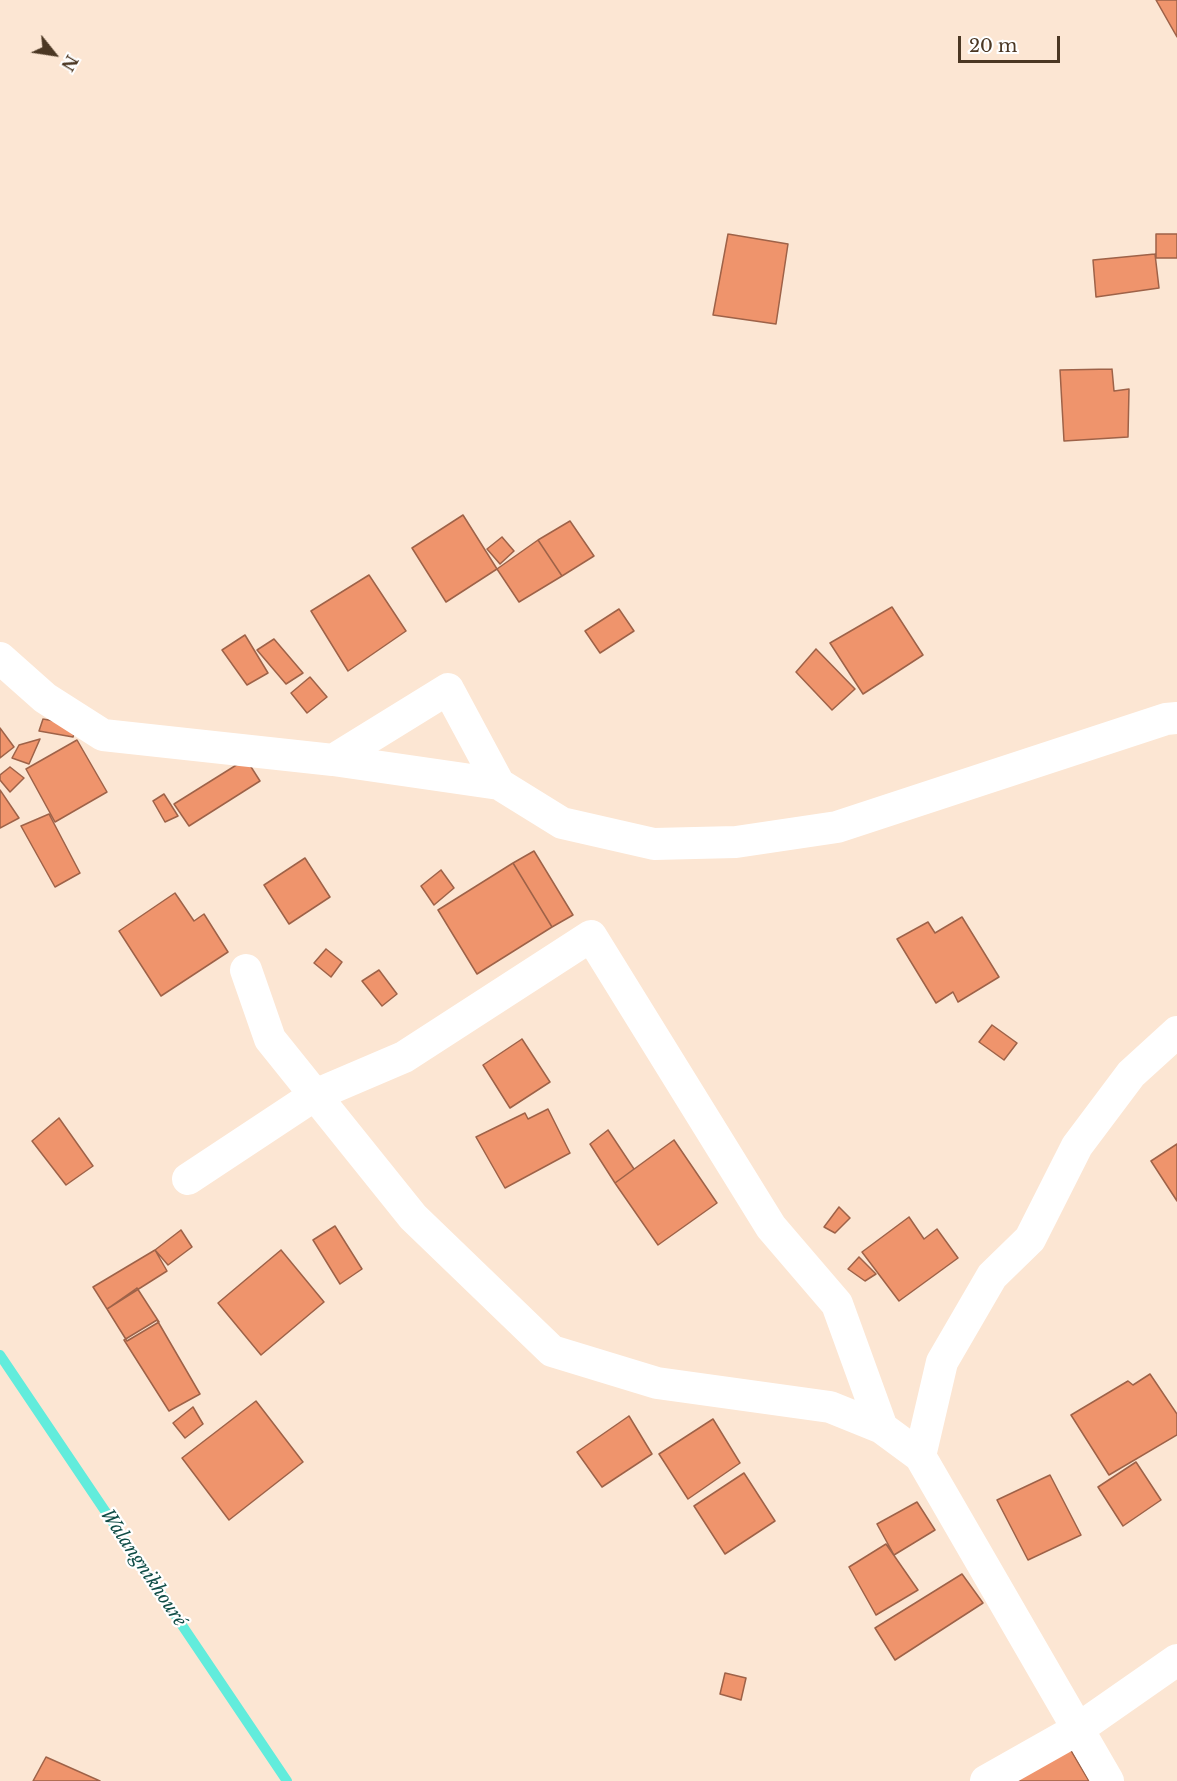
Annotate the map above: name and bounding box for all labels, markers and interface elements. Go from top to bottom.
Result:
north arrow [24,24,84,84]
scale bar [961,24,1063,62]
text: 20 m [969,35,1017,57]
text: N [57,51,82,75]
water label: Walangnikhouré [96,1505,190,1631]

